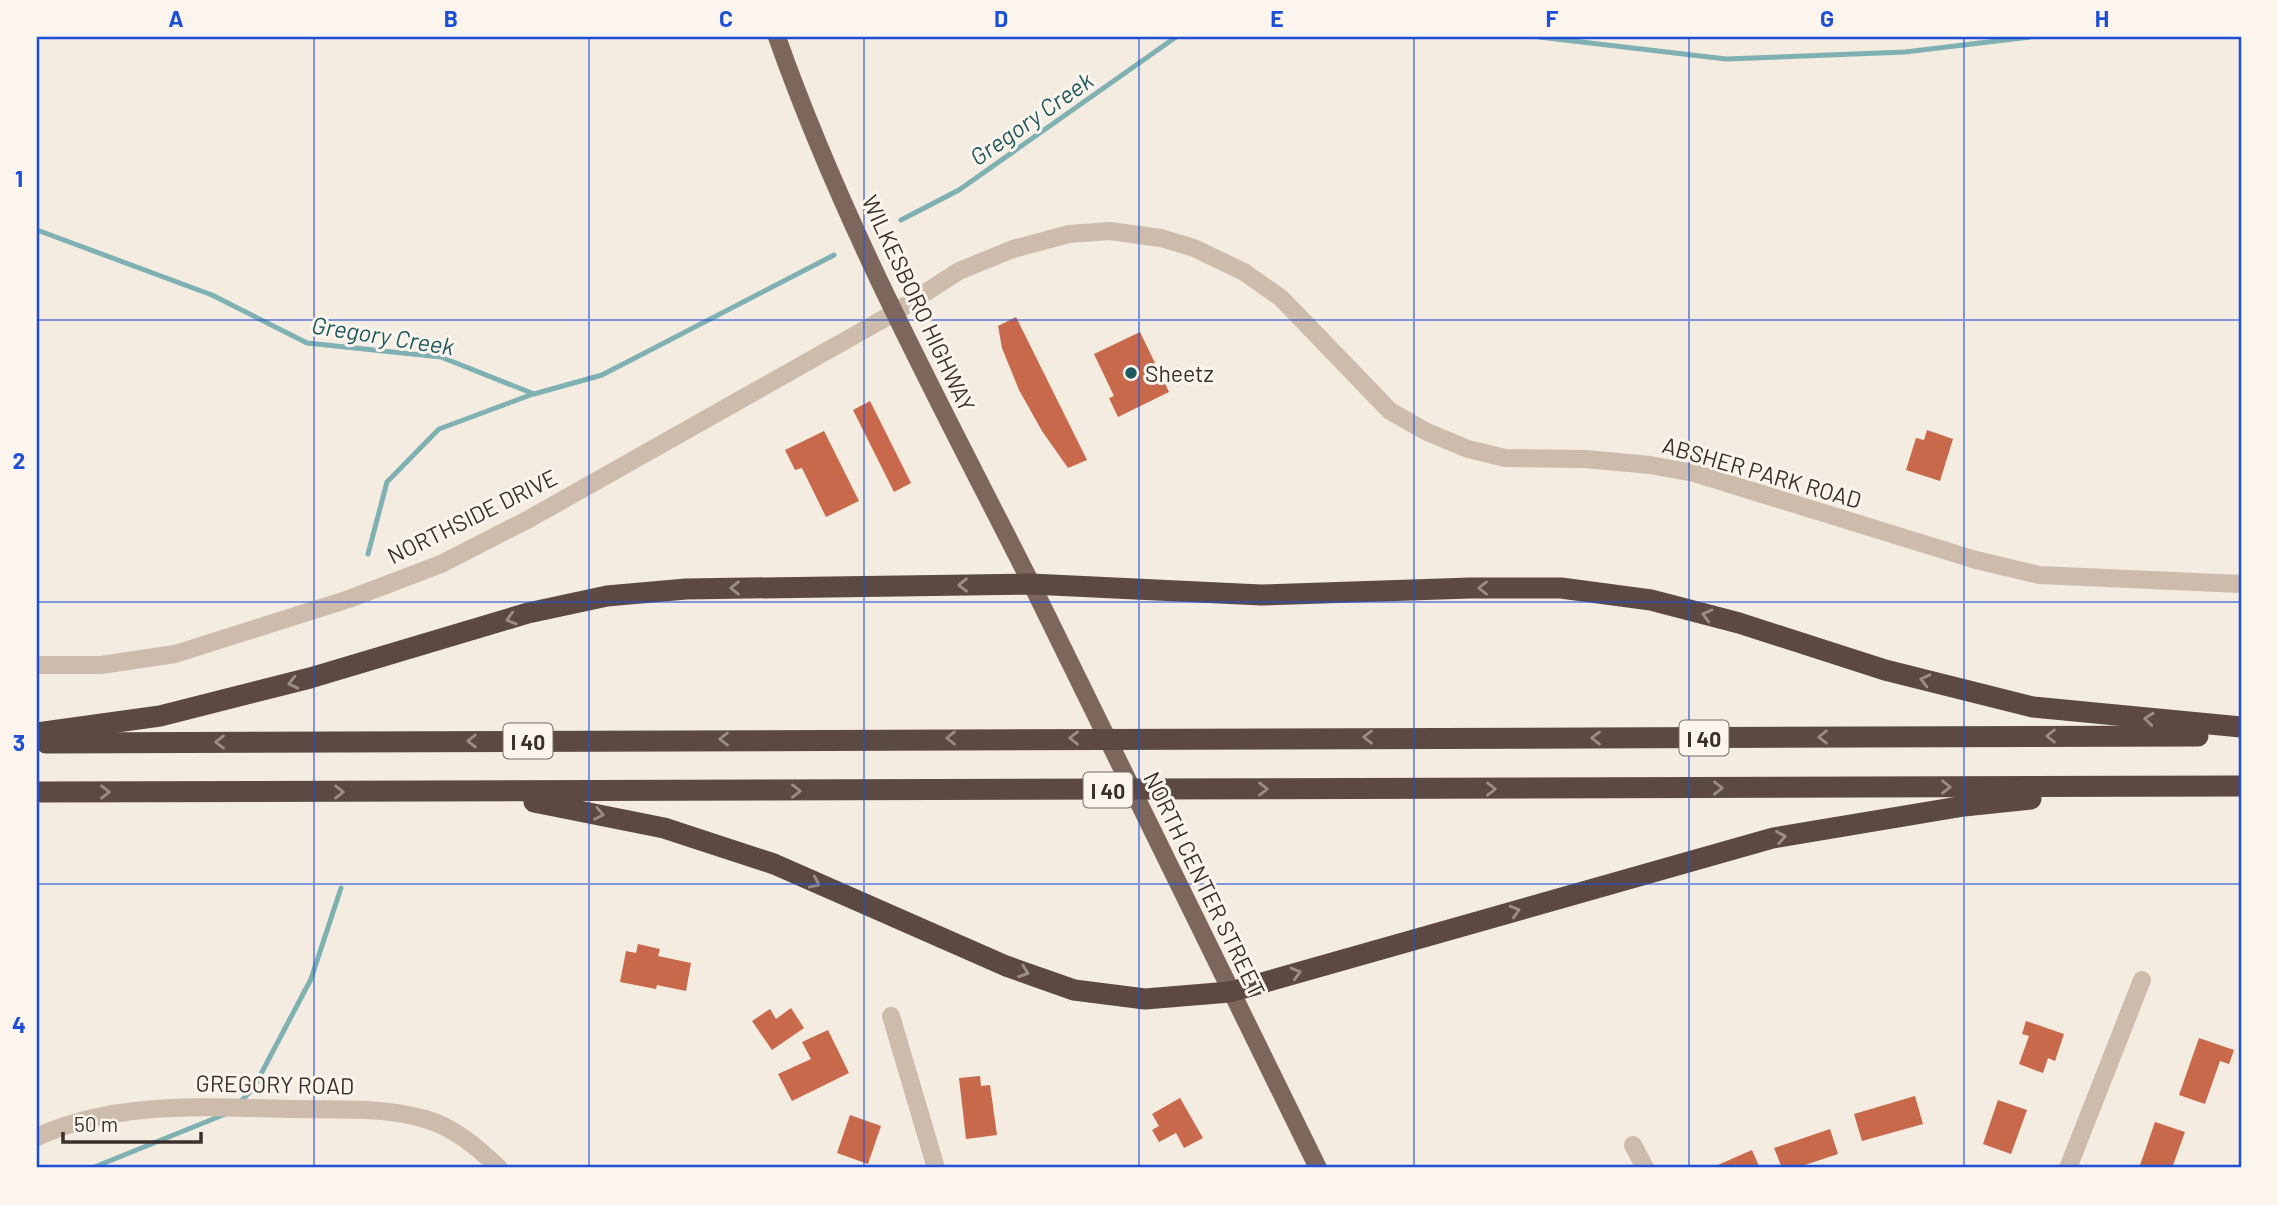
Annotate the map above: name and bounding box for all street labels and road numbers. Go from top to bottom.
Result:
street label: WILKESBORO HIGHWAY [856,190,982,416]
street label: ABSHER PARK ROAD [1659,430,1865,514]
street label: NORTHSIDE DRIVE [382,463,562,569]
road number: I 40 [1680,720,1728,756]
road number: I 40 [504,724,552,758]
street label: NORTH CENTER STREET [1138,767,1272,1001]
road number: I 40 [1084,772,1132,808]
street label: GREGORY ROAD [196,1069,354,1099]

